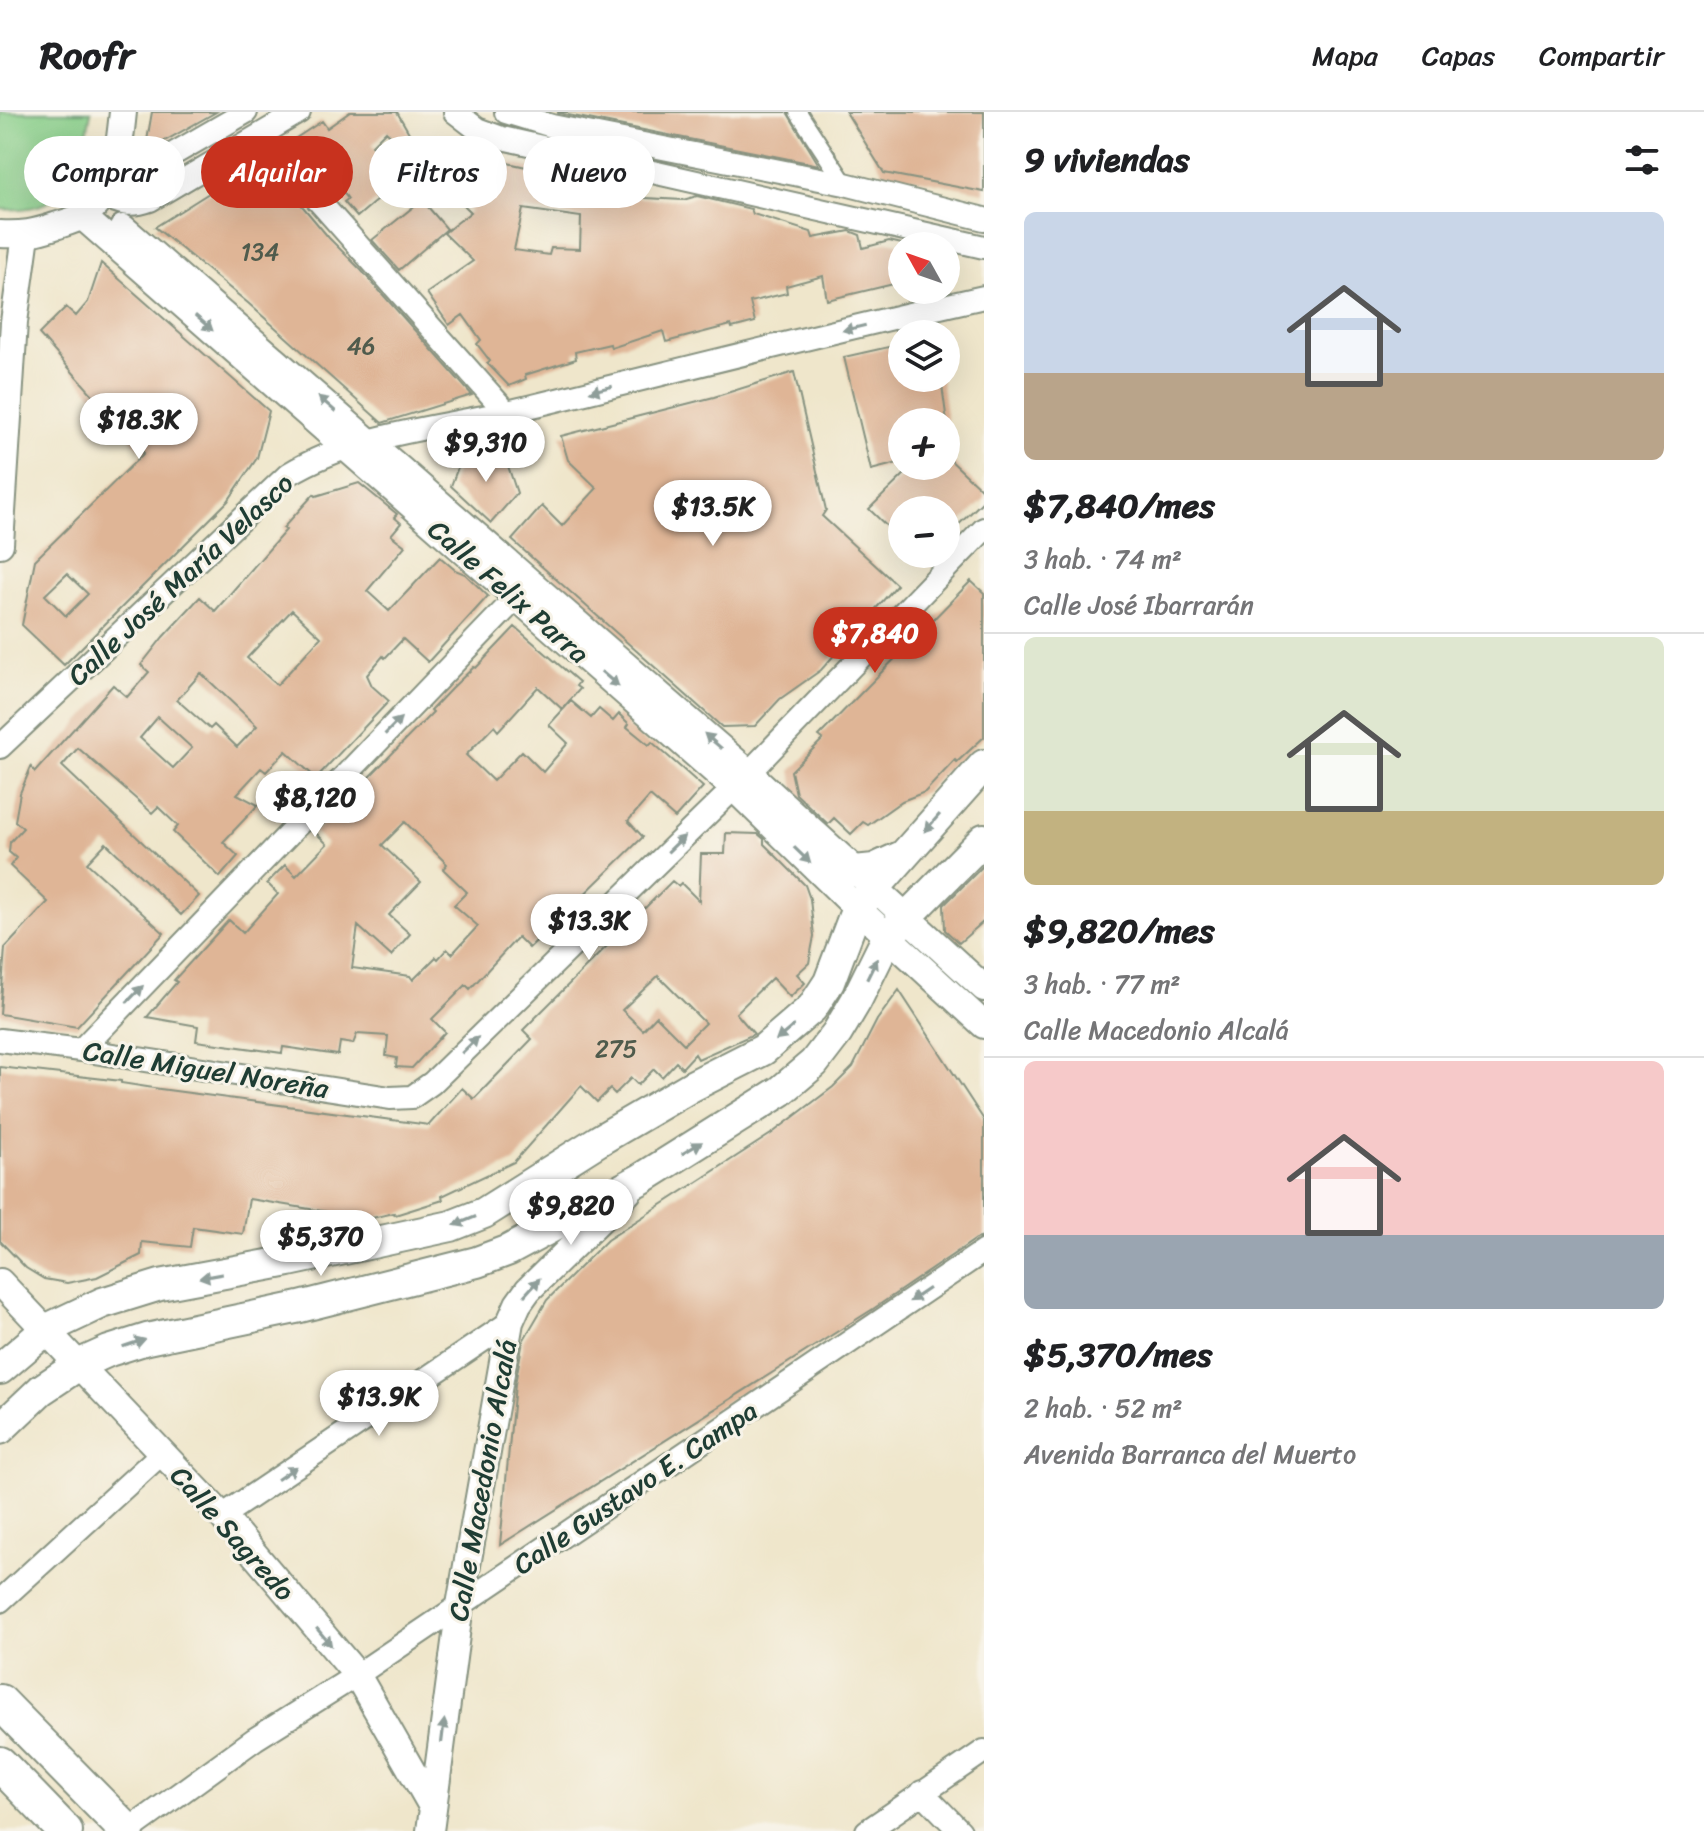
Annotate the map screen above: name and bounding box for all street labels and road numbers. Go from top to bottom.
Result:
street label: Calle José María Velasco [55,460,305,698]
street label: Calle Felix Parra [416,507,601,676]
street label: Calle Miguel Noreña [80,1026,333,1113]
street label: Calle Macedonio Alcalá [434,1335,531,1625]
street label: Calle Gustavo E. Campa [503,1387,768,1588]
street label: Calle Sagredo [158,1454,308,1613]

